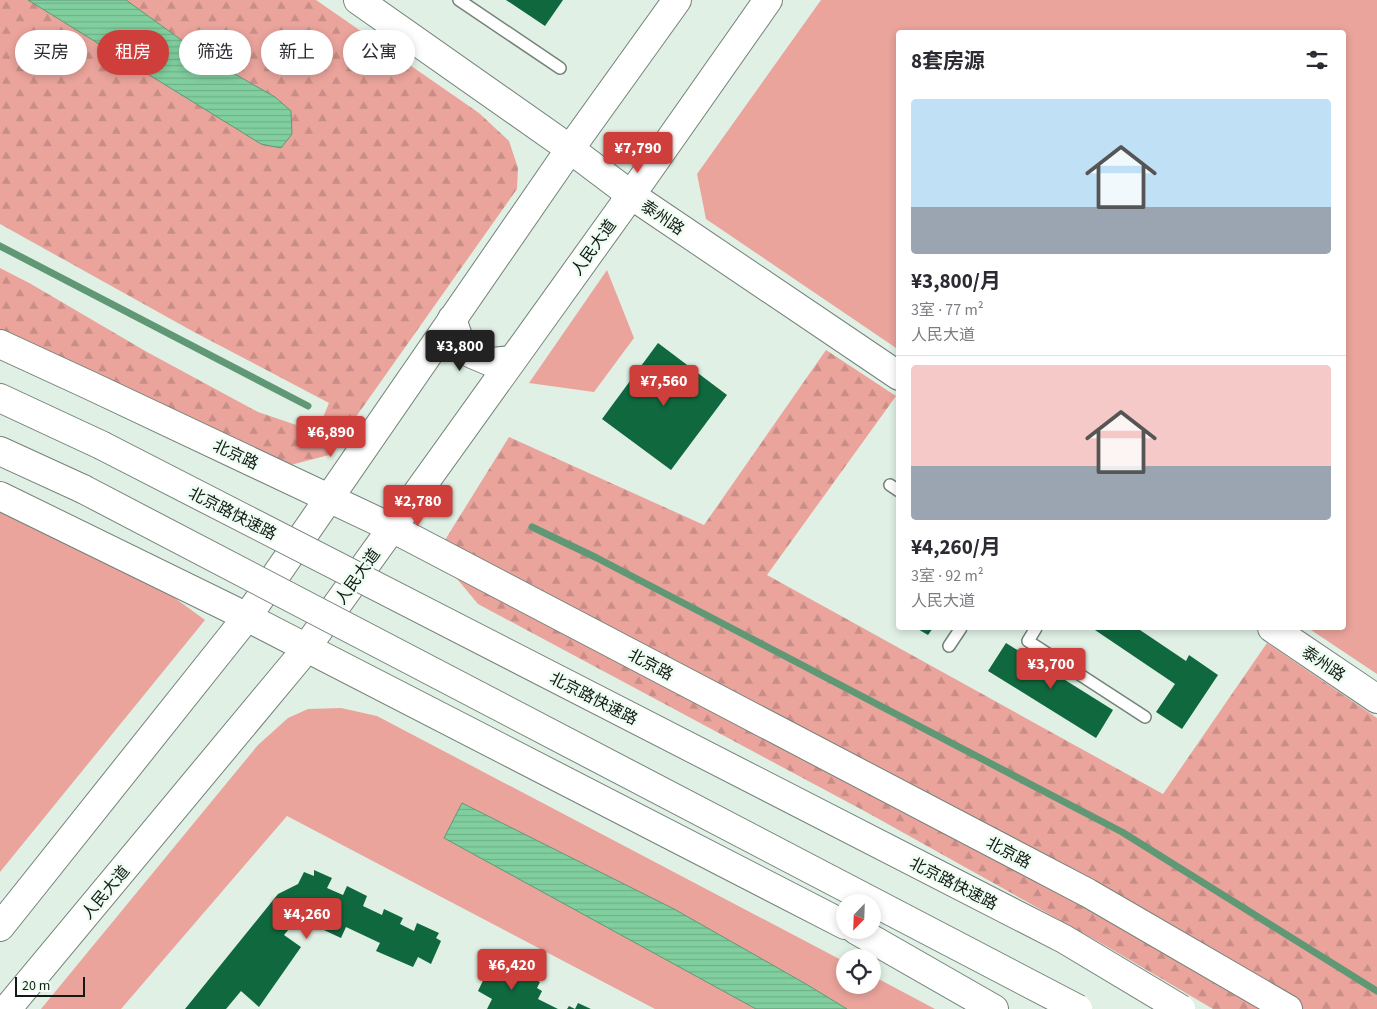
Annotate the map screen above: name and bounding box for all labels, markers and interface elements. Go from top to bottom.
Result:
chip: 买房 [15,30,87,75]
chip: 租房 [97,30,169,75]
chip: 筛选 [179,30,251,75]
chip: 新上 [261,30,333,75]
chip: 公寓 [343,30,415,75]
text: 8套房源 [911,46,985,76]
icon: filters [1303,46,1331,74]
pin: ¥7,790 [597,132,679,174]
icon: home [1076,132,1166,222]
text: ¥7,790 [614,137,662,159]
street label: 泰州路 [636,195,688,240]
street label: 人民大道 [566,215,622,280]
text: ¥3,800/月 [911,266,1001,296]
text: 3室 · 77 m² [911,299,984,321]
text: 人民大道 [911,324,975,346]
pin: ¥3,800 [419,330,501,372]
text: ¥3,800 [436,335,484,357]
pin: ¥7,560 [623,364,705,407]
text: ¥7,560 [640,370,688,392]
icon: home [1076,397,1166,487]
pin: ¥6,890 [290,416,372,458]
text: ¥6,890 [307,421,355,443]
street label: 北京路 [209,435,262,475]
street label: 北京路快速路 [185,482,280,545]
pin: ¥2,780 [377,484,459,527]
text: ¥2,780 [394,490,442,512]
text: ¥4,260/月 [911,532,1001,562]
street label: 人民大道 [330,544,386,609]
text: 3室 · 92 m² [911,565,984,587]
text: 人民大道 [911,590,975,612]
street label: 泰州路 [1297,641,1349,686]
street label: 北京路 [624,644,677,686]
pin: ¥3,700 [1010,648,1092,690]
text: ¥3,700 [1027,653,1075,675]
street label: 北京路快速路 [546,667,641,730]
street label: 北京路 [982,832,1035,874]
street label: 北京路快速路 [906,852,1001,915]
street label: 人民大道 [77,861,135,924]
north arrow [836,894,881,939]
map controls [836,894,881,994]
pin: ¥4,260 [266,898,348,940]
text: ¥4,260 [283,903,331,925]
pin: ¥6,420 [471,948,553,991]
button: locate [836,949,881,994]
text: ¥6,420 [488,954,536,976]
scale bar [15,974,85,997]
text: 20 m [22,976,50,996]

